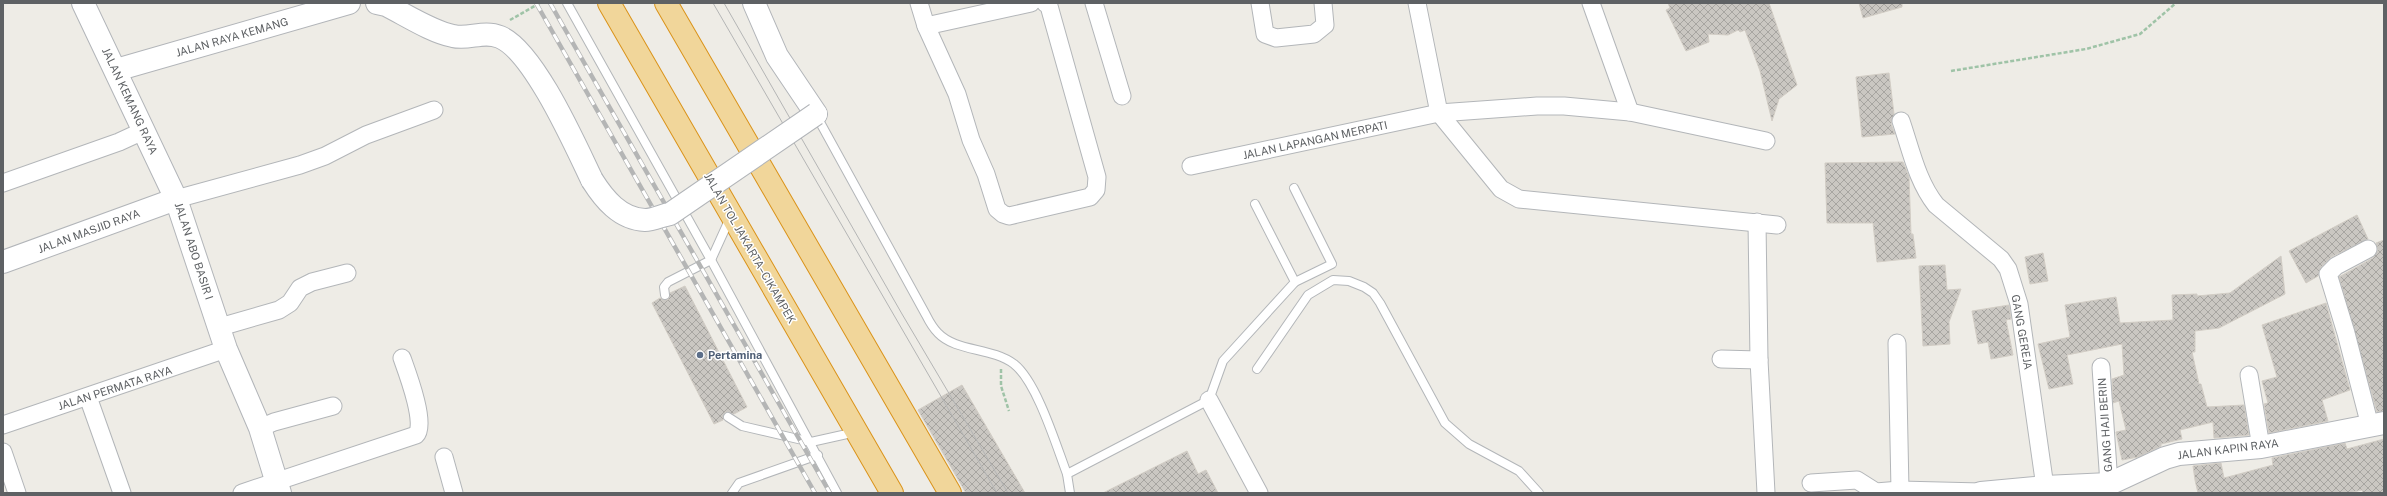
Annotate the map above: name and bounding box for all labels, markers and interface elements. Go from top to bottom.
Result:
street label: JALAN RAYA KEMANG [175,15,289,59]
street label: JALAN KEMANG RAYA [100,46,160,156]
street label: JALAN LAPANGAN MERPATI [1242,119,1388,161]
street label: JALAN TOL JAKARTA–CIKAMPEK [702,171,798,326]
street label: JALAN ABO BASIR I [173,201,215,301]
street label: JALAN MASJID RAYA [36,207,142,255]
street label: GANG GEREJA [2009,293,2035,371]
place label: Pertamina [708,349,762,361]
marker: Pertamina [695,350,705,360]
street label: JALAN PERMATA RAYA [57,364,174,412]
street label: GANG HAJI BERIN [2096,377,2114,473]
street label: JALAN KAPIN RAYA [2177,437,2279,461]

